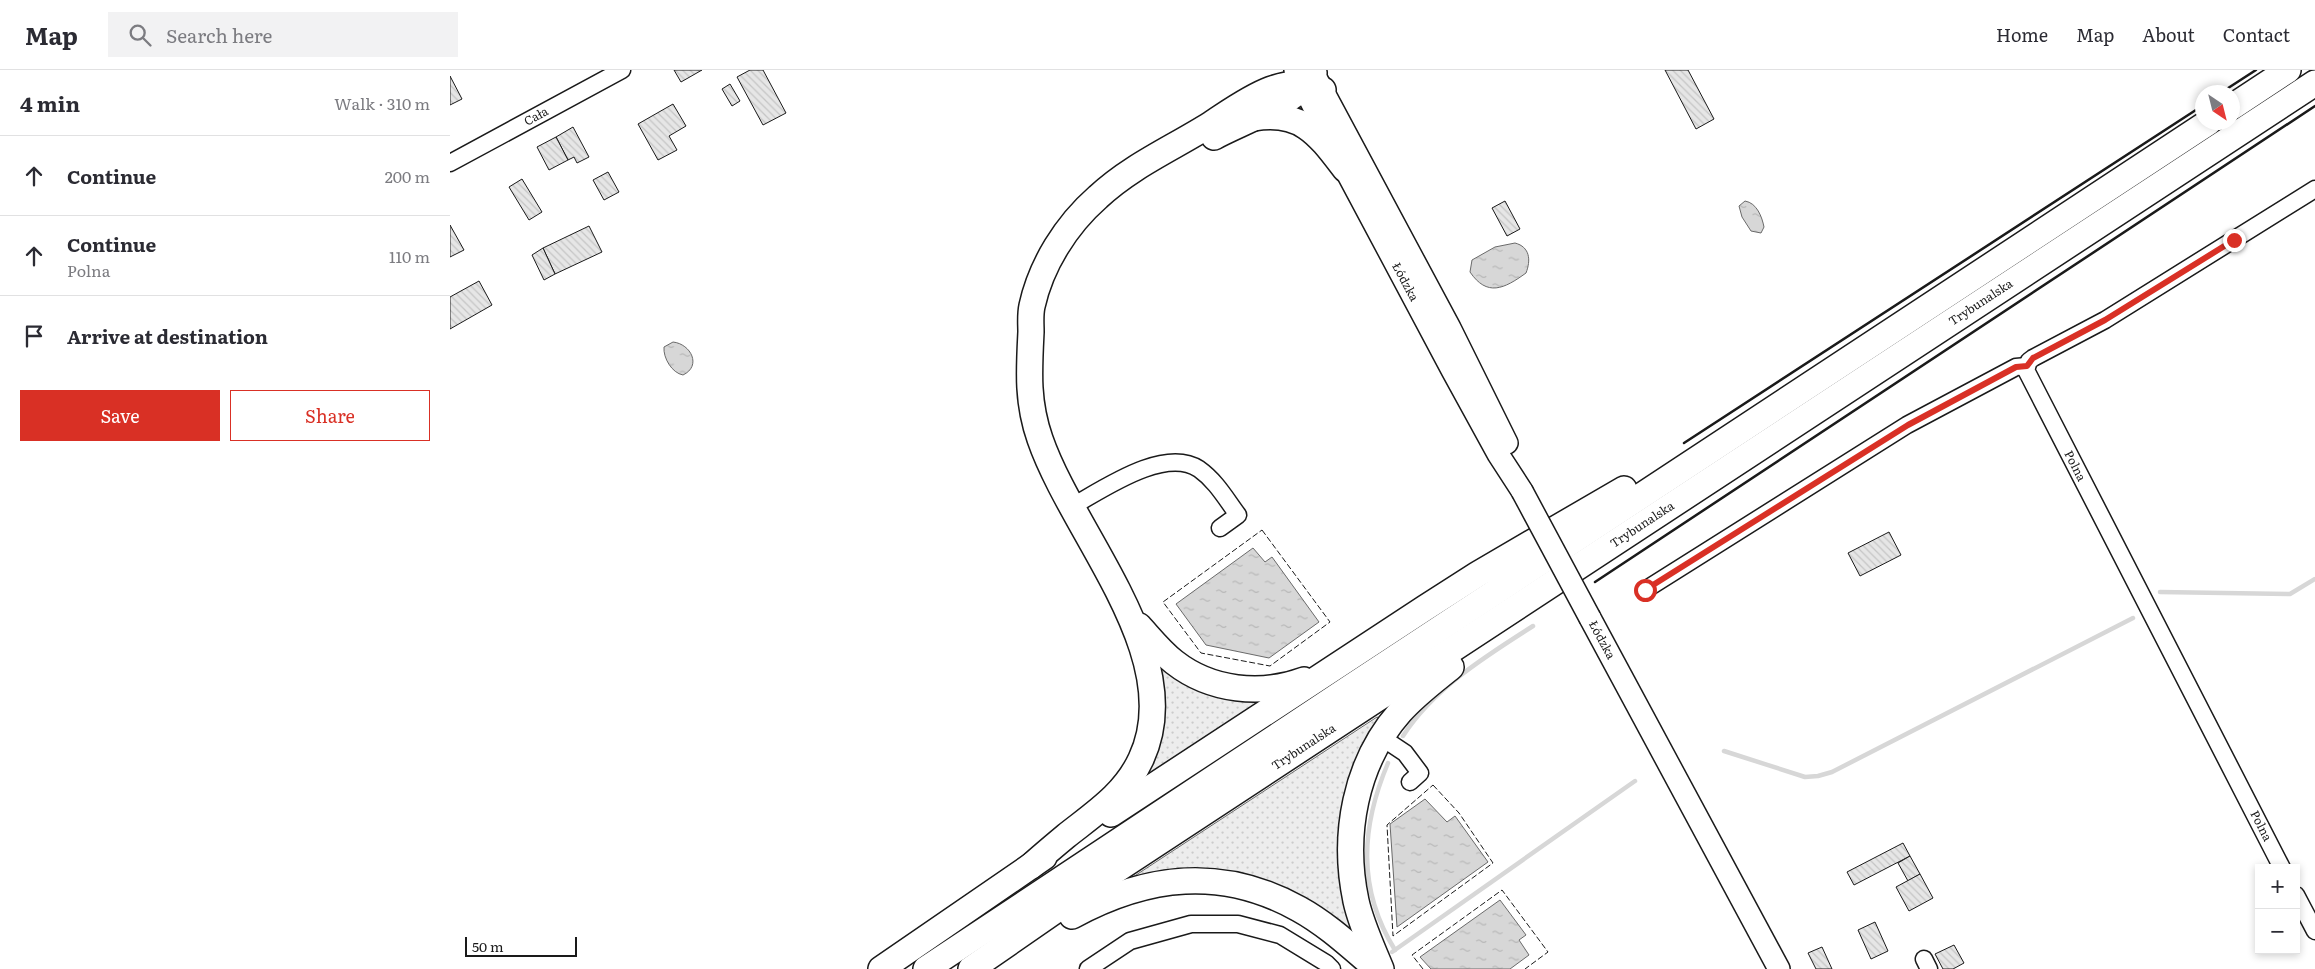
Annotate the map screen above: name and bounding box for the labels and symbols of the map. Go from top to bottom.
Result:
north arrow [2195,85,2240,130]
street label: Cała [520,101,552,129]
route end [2223,229,2246,252]
street label: Łódzka [1388,259,1424,305]
street label: Trybunalska [1945,274,2016,329]
street label: Polna [2061,447,2092,485]
street label: Trybunalska [1606,496,1678,552]
route start [1634,579,1657,602]
street label: Łódzka [1585,617,1621,663]
street label: Trybunalska [1267,718,1339,774]
street label: Polna [2247,807,2278,845]
scale bar [465,934,578,957]

